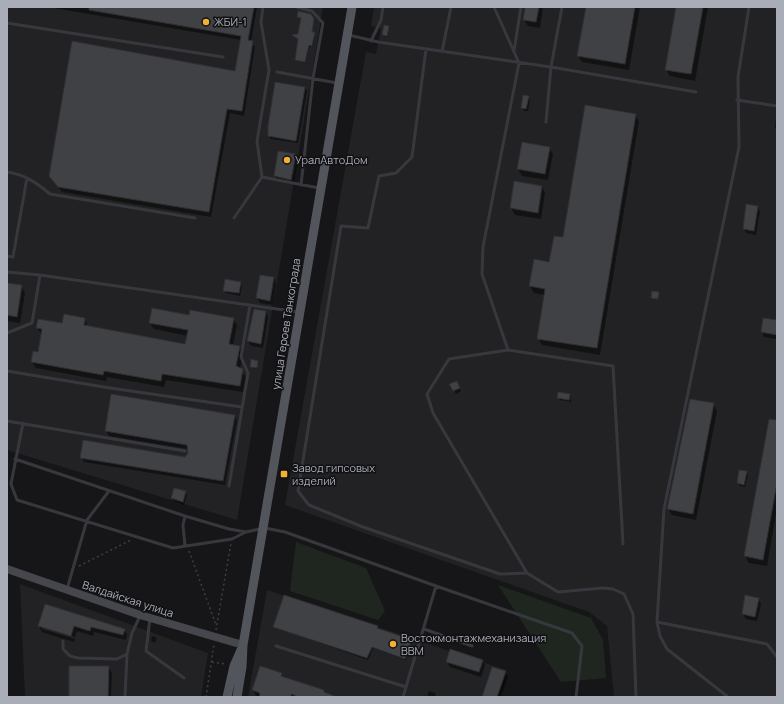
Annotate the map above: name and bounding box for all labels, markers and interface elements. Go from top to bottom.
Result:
place label: ЖБИ-1 [214,14,247,29]
marker: ЖБИ-1 [201,17,211,27]
place label: УралАвтоДом [295,152,368,167]
marker: УралАвтоДом [282,155,292,165]
street label: улица Героев Танкограда [268,257,303,391]
place label: Завод гипсовых изделий [292,460,375,488]
marker: Завод гипсовых изделий [279,469,289,479]
street label: Валдайская улица [81,577,176,620]
place label: Востокмонтажмеханизация ВВМ [401,630,546,658]
marker: Востокмонтажмеханизация ВВМ [388,639,398,649]

